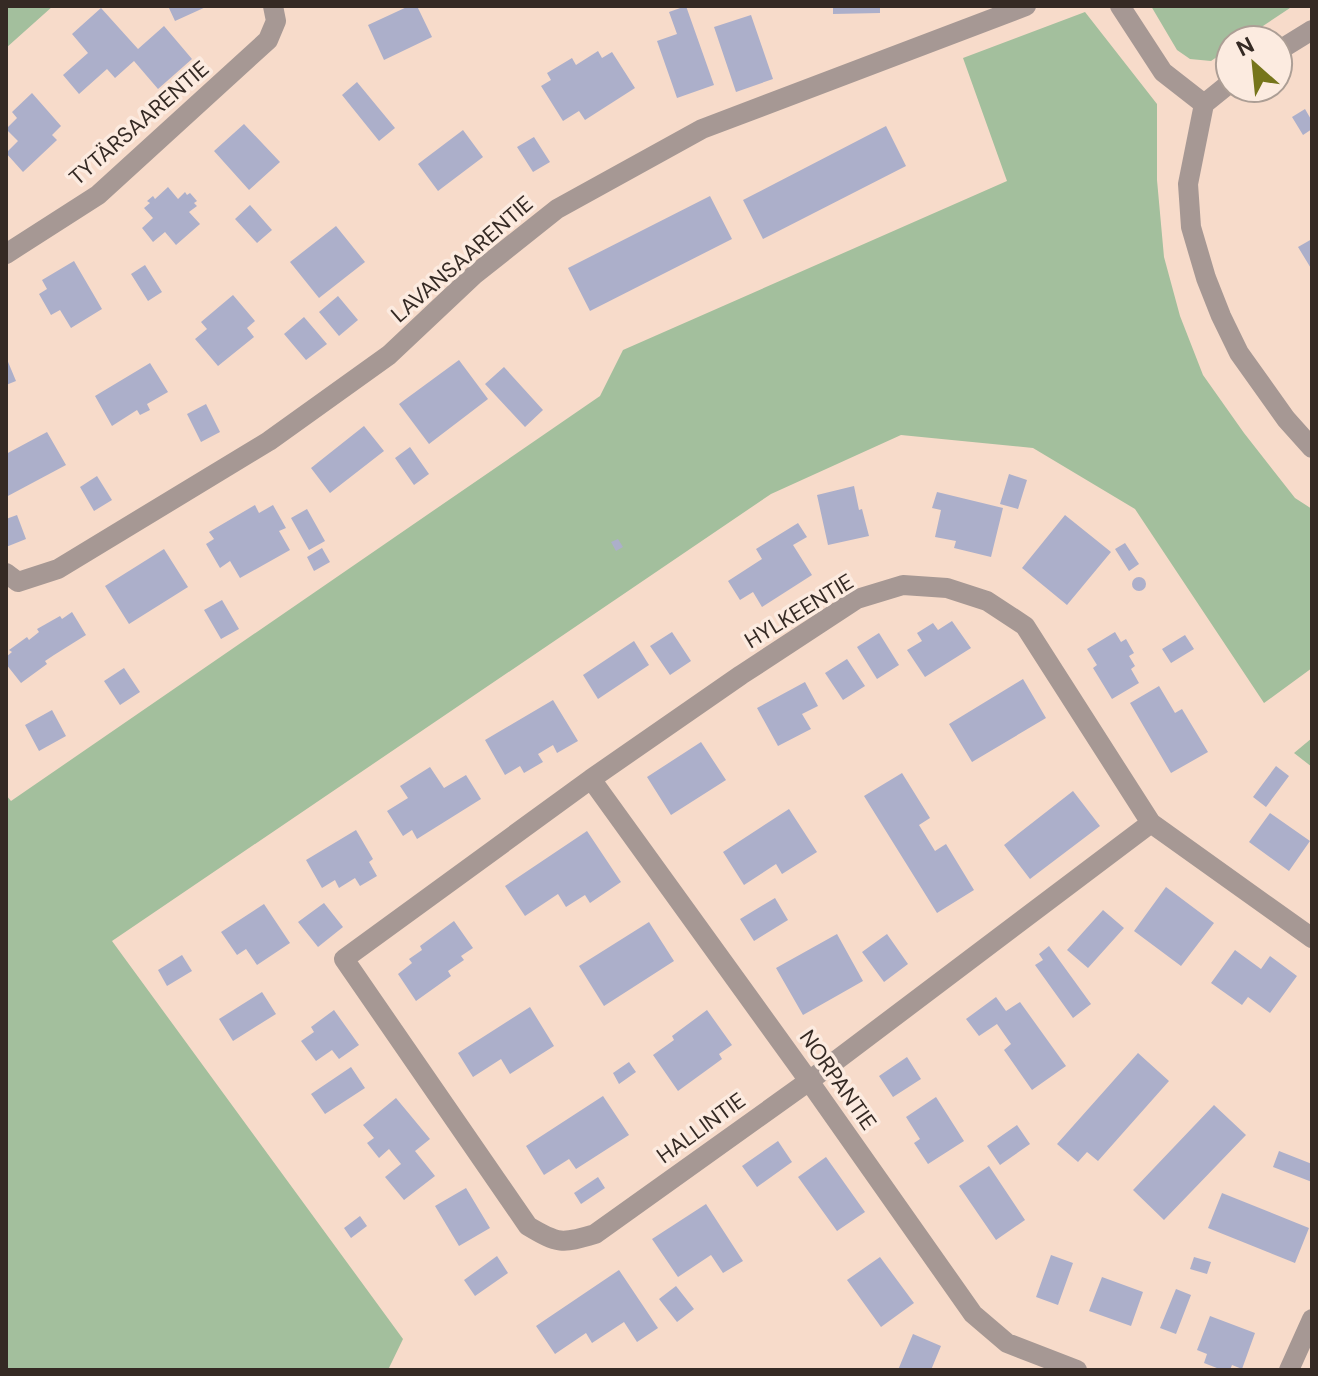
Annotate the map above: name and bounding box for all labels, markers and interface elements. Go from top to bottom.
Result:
north arrow [1214,24,1294,104]
text: N [1231,30,1259,63]
street label: TYTÄRSAARENTIE [63,54,215,192]
street label: LAVANSAARENTIE [385,189,539,329]
street label: HYLKEENTIE [739,567,859,655]
street label: NORPANTIE [793,1024,883,1136]
street label: HALLINTIE [651,1086,751,1170]

